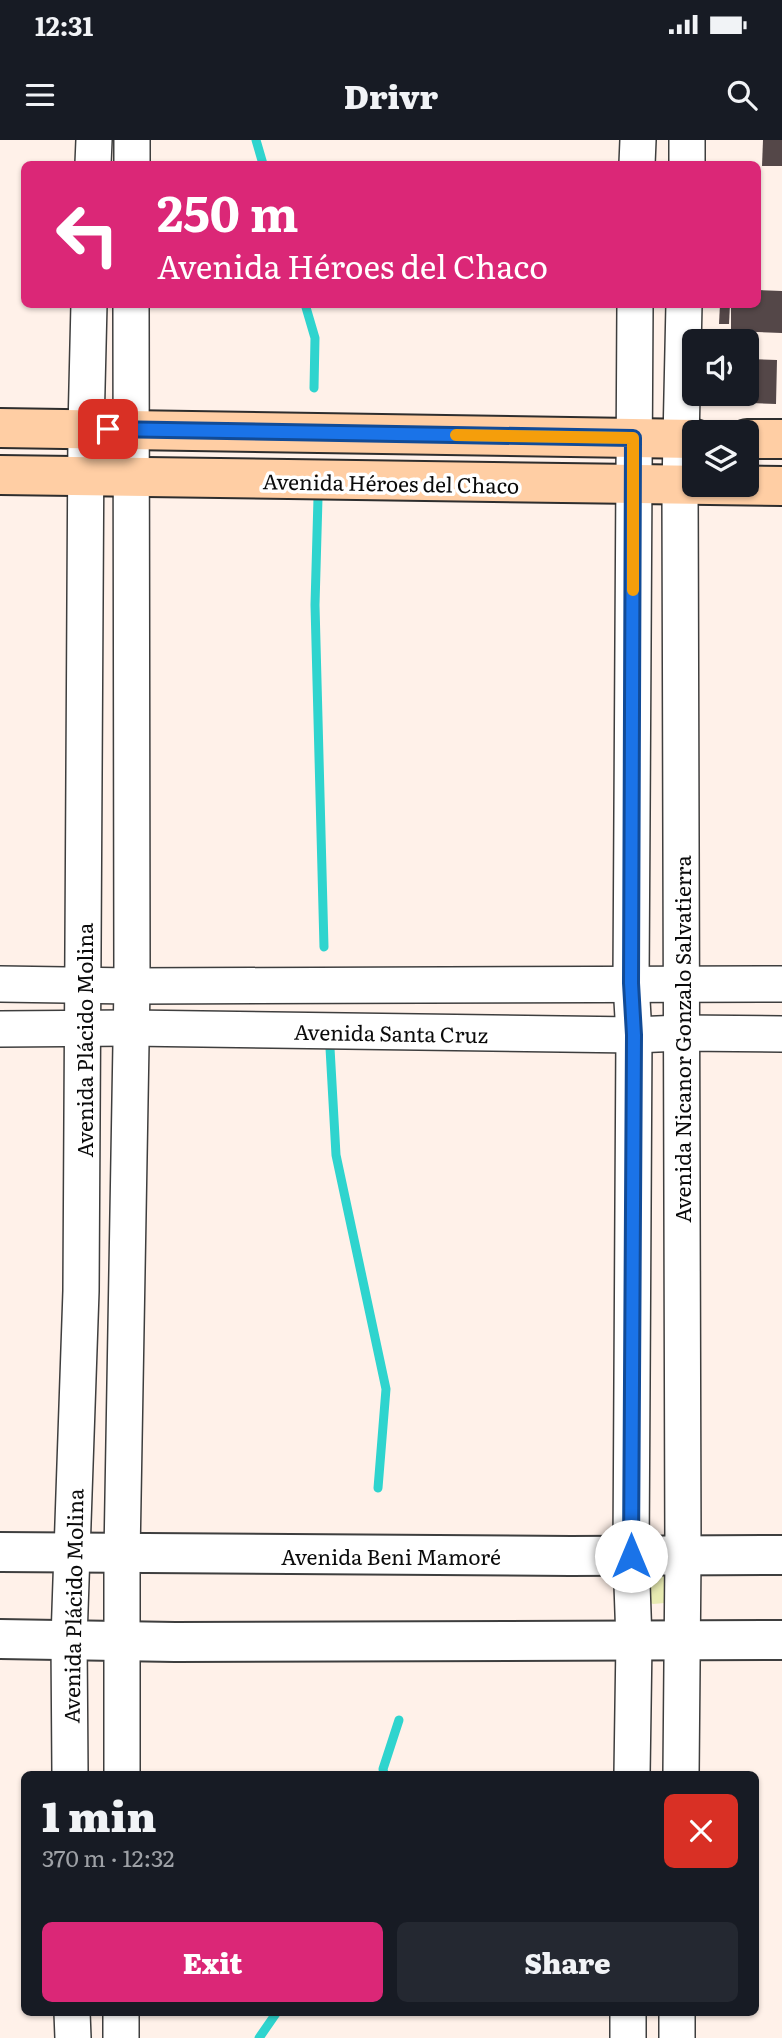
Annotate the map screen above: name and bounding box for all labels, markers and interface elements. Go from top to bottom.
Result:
text: 12:31 [35,5,93,44]
text: Drivr [344,71,438,119]
icon: menu [21,76,59,114]
icon: search [723,76,761,114]
text: 250 m [157,174,299,247]
icon: left [42,189,133,280]
text: Avenida Héroes del Chaco [157,241,548,289]
map controls [682,329,759,497]
button: sound [682,329,759,406]
pin [78,399,138,459]
icon: arrive [89,410,127,448]
button: layers [682,420,759,497]
street label: Avenida Héroes del Chaco [262,464,520,500]
street label: Avenida Nicanor Gonzalo Salvatierra [666,854,697,1223]
street label: Avenida Plácido Molina [68,922,99,1157]
street label: Avenida Santa Cruz [294,1015,488,1049]
street label: Avenida Plácido Molina [54,1488,90,1724]
position arrow [594,1519,668,1593]
street label: Avenida Beni Mamoré [281,1540,501,1571]
text: 1 min [42,1783,157,1845]
button: close [664,1794,738,1868]
text: 370 m · 12:32 [42,1840,174,1874]
button: Exit [42,1922,383,2002]
button: Share [397,1922,738,2002]

